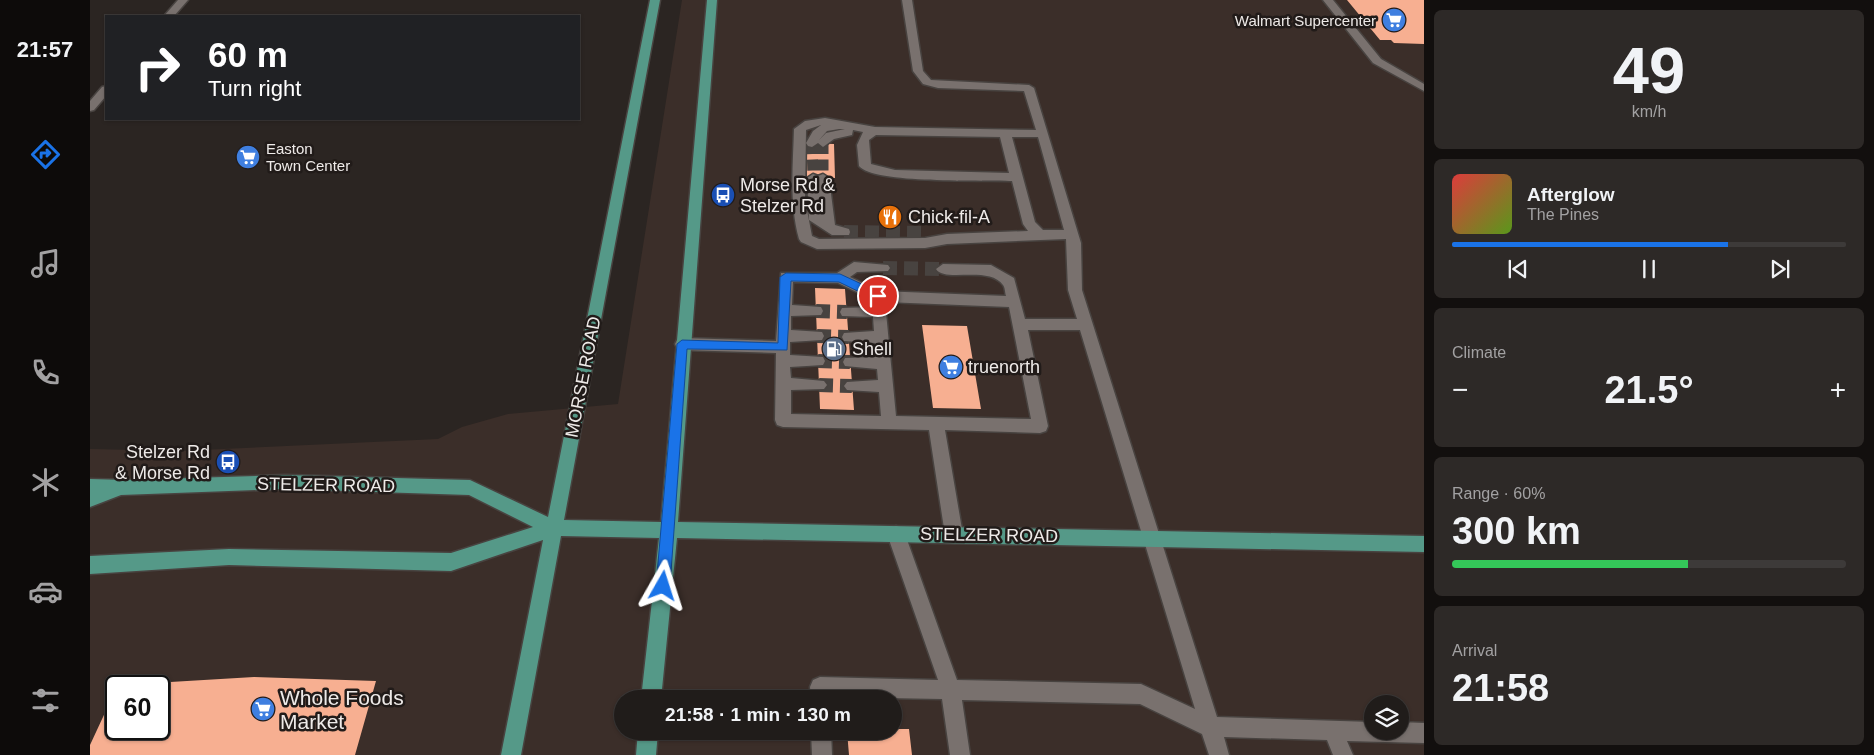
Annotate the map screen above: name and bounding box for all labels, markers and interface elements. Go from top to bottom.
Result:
supermarket icon: Walmart Supercenter [1381,7,1407,33]
place label: Walmart Supercenter [1235,12,1376,29]
text: 49 [1613,34,1685,107]
icon: right [125,35,190,100]
text: 60 m [208,35,288,74]
text: 21:57 [17,37,73,62]
text: Turn right [208,76,301,101]
text: km/h [1632,103,1666,120]
icon: directions [28,137,63,172]
place label: Easton Town Center [266,140,350,174]
supermarket icon: Easton Town Center [235,144,261,170]
place label: Morse Rd & Stelzer Rd [740,175,835,216]
bus stop icon: Morse Rd & Stelzer Rd [710,182,736,208]
text: Afterglow [1527,184,1615,205]
restaurant icon: Chick-fil-A [877,204,903,230]
text: The Pines [1527,206,1599,223]
place label: Chick-fil-A [908,207,990,227]
icon: music [28,246,63,281]
icon: previous [1504,255,1532,283]
icon: pause [1635,255,1663,283]
icon: next [1766,255,1794,283]
pin [857,275,899,317]
icon: arrive [864,282,892,310]
street label: MORSE ROAD [561,315,605,439]
fuel station icon: Shell [821,336,847,362]
place label: Shell [852,339,892,359]
text: Climate [1452,344,1506,361]
supermarket icon: truenorth [938,354,964,380]
icon: phone [28,355,63,390]
place label: truenorth [968,357,1040,377]
text: 21.5° [1604,369,1694,411]
text: − [1452,374,1468,405]
text: + [1830,374,1846,405]
place label: Stelzer Rd & Morse Rd [115,442,210,483]
bus stop icon: Stelzer Rd & Morse Rd [215,449,241,475]
icon: climate [28,465,63,500]
street label: STELZER ROAD [257,474,395,496]
text: Range · 60% [1452,485,1545,502]
text: 300 km [1452,510,1581,552]
street label: STELZER ROAD [920,524,1058,546]
position arrow [636,559,688,611]
icon: car [28,574,63,609]
text: Arrival [1452,642,1497,659]
text: 21:58 [1452,667,1549,709]
speed limit sign: 60 [105,675,170,740]
icon: filters [28,683,63,718]
place label: Whole Foods Market [280,686,404,733]
map controls [1364,695,1409,740]
button: layers [1364,695,1409,740]
supermarket icon: Whole Foods Market [250,696,276,722]
text: 21:58 · 1 min · 130 m [665,704,851,725]

